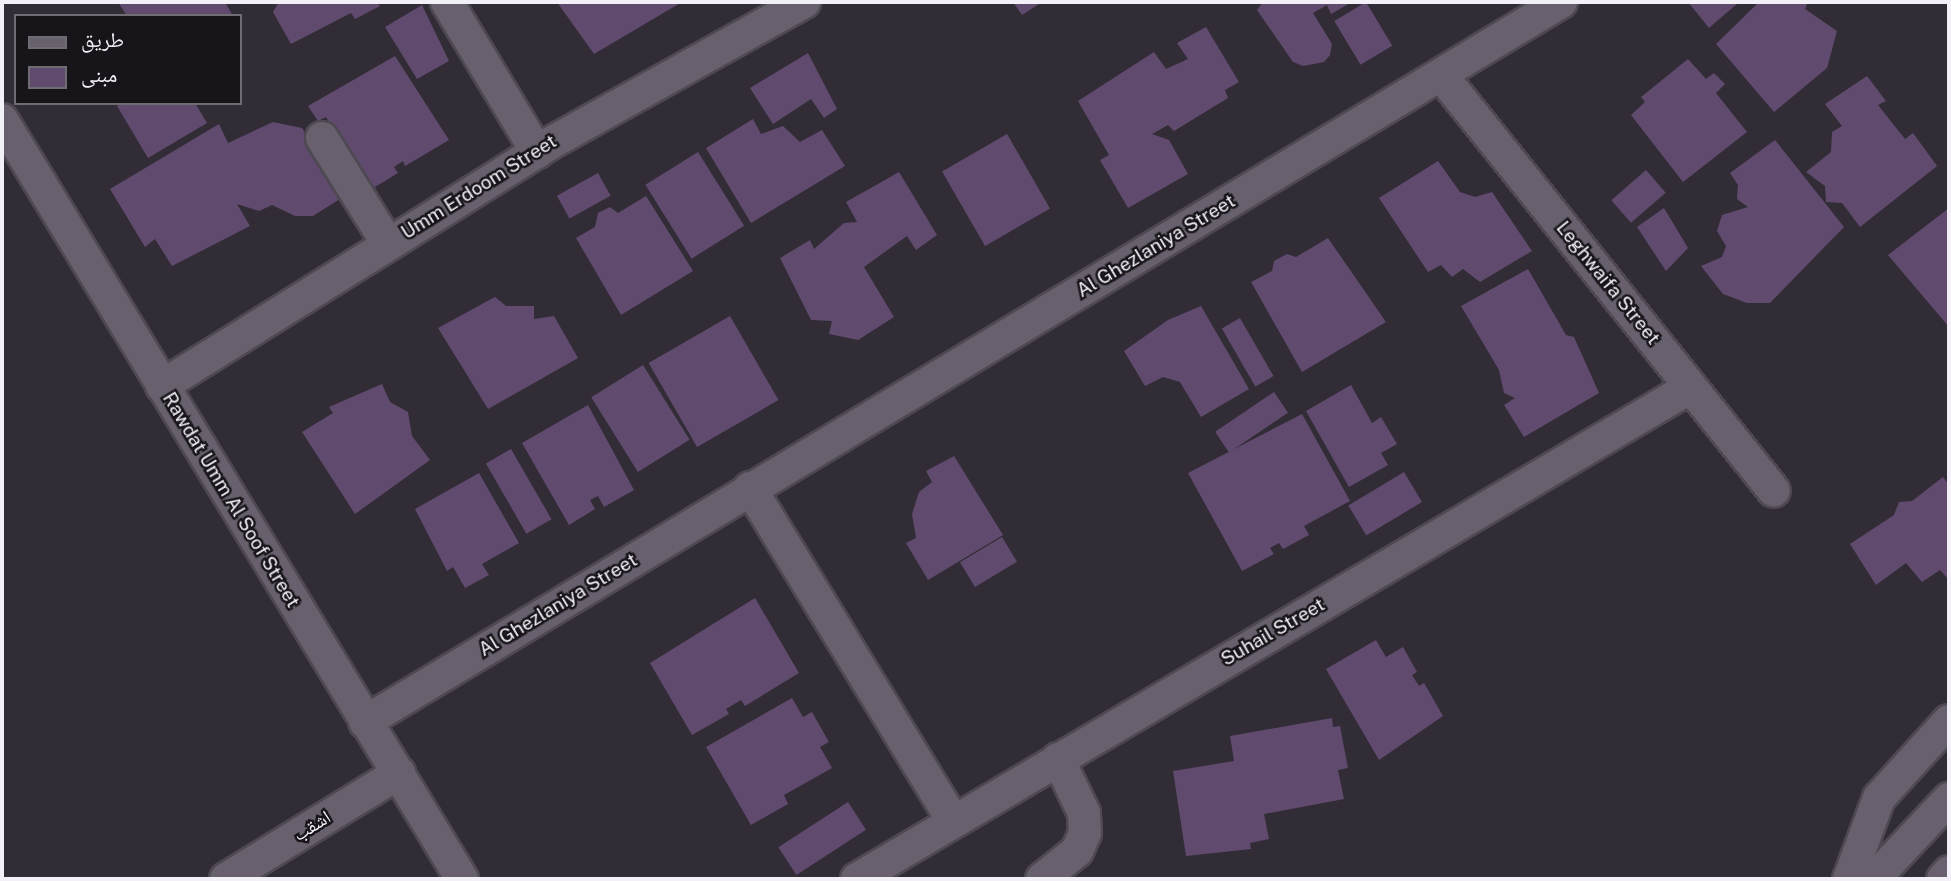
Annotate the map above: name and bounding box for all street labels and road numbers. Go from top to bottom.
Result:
street label: Umm Erdoom Street [397,130,561,244]
street label: Al Ghezlaniya Street [1073,190,1239,302]
street label: Leghwaifa Street [1551,217,1665,349]
street label: Rawdat Umm Al Soof Street [158,388,304,612]
street label: Al Ghezlaniya Street [475,549,641,661]
street label: Suhail Street [1217,593,1329,671]
street label: اشقب [289,806,335,846]

